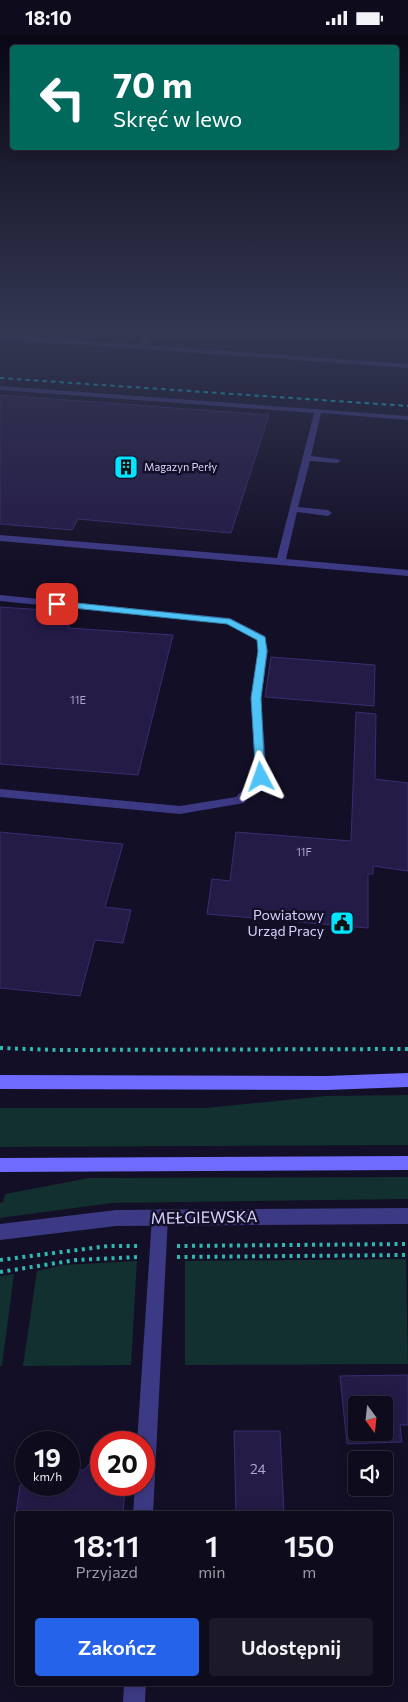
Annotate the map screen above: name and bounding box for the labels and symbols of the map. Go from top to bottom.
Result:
building icon: Magazyn Perły [113,454,139,480]
place label: Magazyn Perły [144,460,218,473]
pin [36,583,78,625]
house number: 11E [70,693,86,706]
position arrow [234,750,286,802]
house number: 11F [296,845,312,858]
place label: Powiatowy Urząd Pracy [247,906,324,939]
public building icon: Powiatowy Urząd Pracy [329,910,355,936]
street label: MEŁGIEWSKA [150,1206,257,1227]
north arrow [348,1396,392,1441]
speed limit sign: 20 [90,1431,155,1496]
house number: 24 [250,1460,267,1477]

